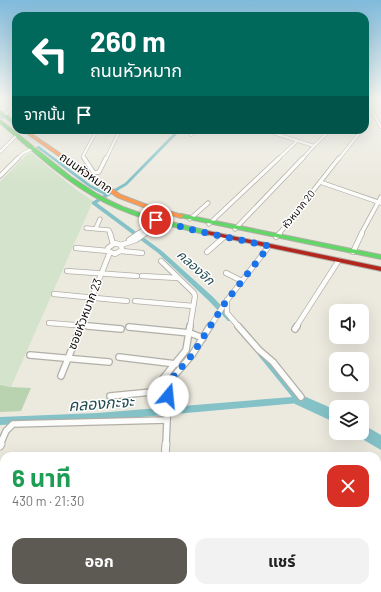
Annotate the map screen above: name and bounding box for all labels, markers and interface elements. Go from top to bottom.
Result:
text: 260 m [90,24,166,58]
icon: left [24,28,76,80]
text: ถนนหัวหมาก [90,59,182,81]
icon: arrive [73,104,95,126]
text: จากนั้น [24,105,65,123]
street label: ถนนหัวหมาก [57,149,116,196]
street label: หัวหมาก 20 [279,187,317,231]
pin [139,203,173,237]
icon: arrive [145,209,167,231]
water label: คลองจิก [174,246,219,289]
street label: ซอยหัวหมาก 23 [64,276,104,351]
map controls [329,304,369,440]
button: sound [329,304,369,344]
button: search [329,352,369,392]
position arrow [147,375,189,417]
water label: คลองกะจะ [68,391,136,414]
button: layers [329,400,369,440]
text: 6 นาที [12,463,71,492]
button: close [327,465,369,507]
text: 430 m · 21:30 [12,493,84,509]
button: ออก [12,538,187,584]
button: แชร์ [195,538,369,584]

